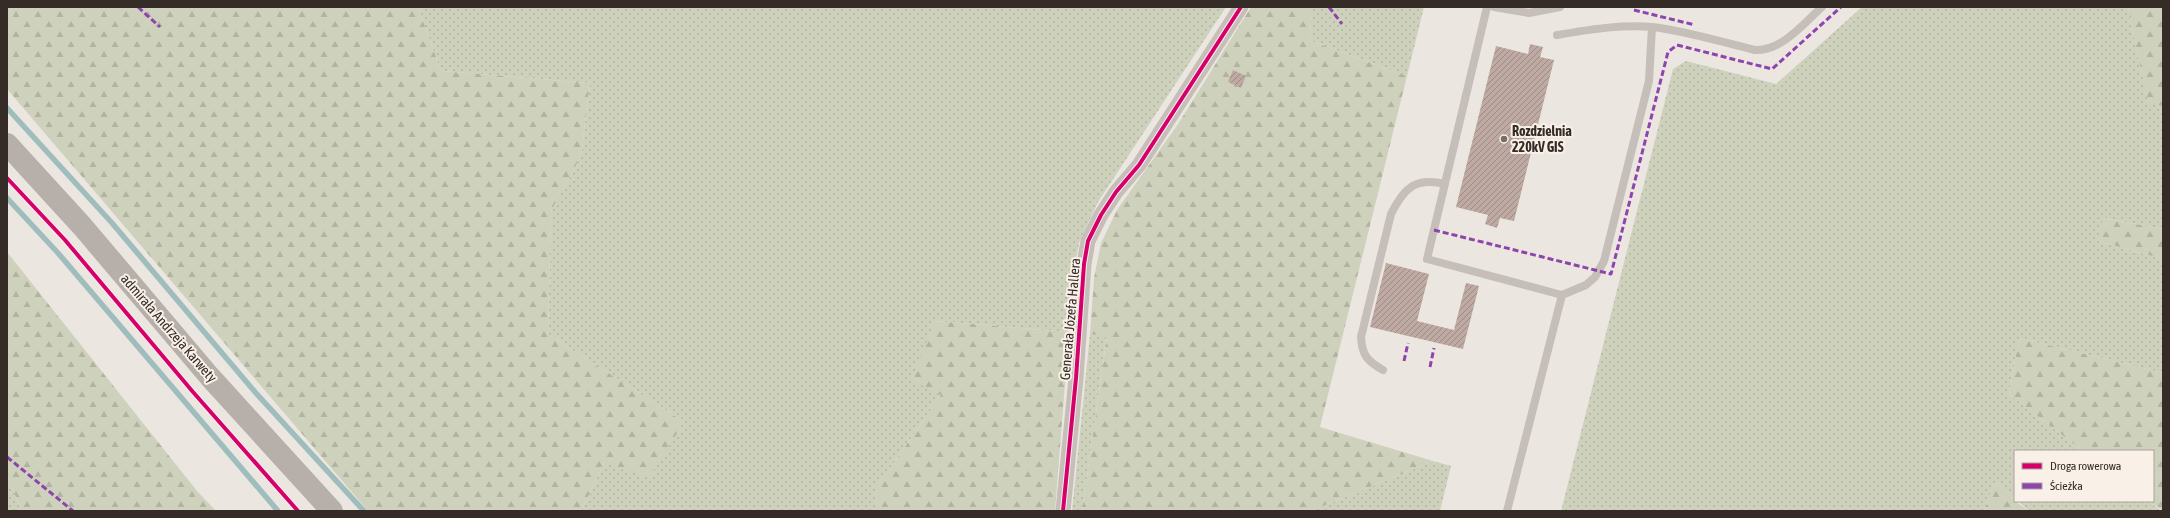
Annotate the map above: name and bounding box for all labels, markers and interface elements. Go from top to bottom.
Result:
place label: Rozdzielnia 220kV GIS [1512,123,1572,155]
marker: Rozdzielnia 220kV GIS [1499,134,1509,144]
street label: Generała Józefa Hallera [1057,257,1083,381]
street label: admirała Andrzeja Karwety [118,271,220,385]
legend [2014,450,2154,502]
text: Droga rowerowa [2050,459,2121,473]
text: Ścieżka [2050,479,2083,493]

